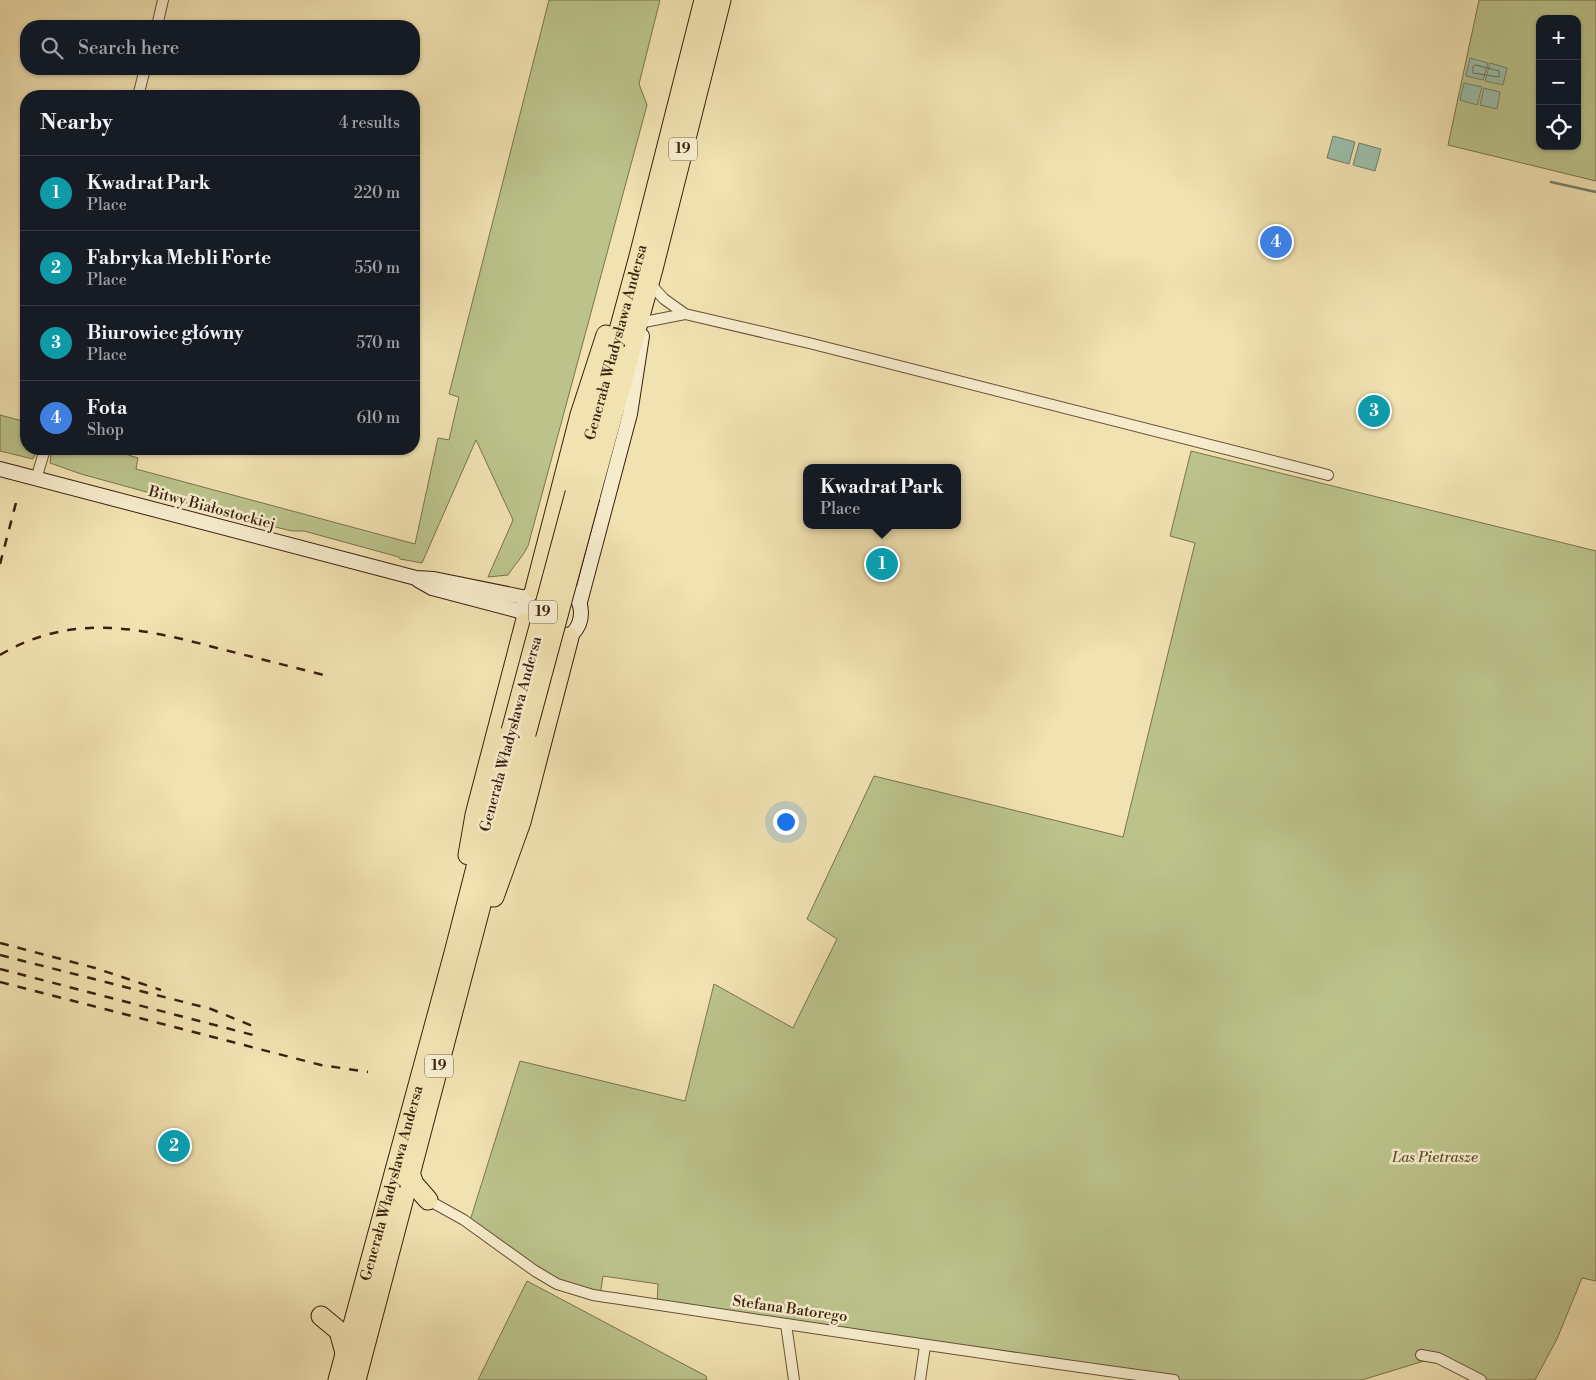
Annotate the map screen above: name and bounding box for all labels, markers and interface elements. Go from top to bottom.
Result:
map controls [1536,15,1581,150]
button: + [1536,15,1581,60]
search box [20,20,420,75]
icon: search [38,34,66,62]
text: Search here [78,36,179,60]
button: − [1536,60,1581,105]
button: locate [1536,105,1581,150]
text: Nearby [40,110,113,136]
text: 4 results [339,113,400,133]
road number: 19 [669,138,697,160]
text: Kwadrat Park [87,171,210,195]
text: 1 [52,183,60,203]
text: 220 m [354,183,400,203]
text: Place [87,195,127,215]
pin: 4 [1260,223,1292,261]
street label: Generała Władysława Andersa [580,242,651,442]
text: Fabryka Mebli Forte [87,246,271,270]
text: 2 [51,258,61,278]
text: 550 m [354,258,400,278]
text: Place [87,270,127,290]
text: Biurowiec główny [87,321,244,345]
text: 3 [51,333,61,353]
text: 570 m [356,333,400,353]
text: Place [87,345,127,365]
pin: 3 [1358,392,1390,430]
text: Fota [87,396,127,420]
text: 4 [51,408,61,428]
text: 610 m [356,408,400,428]
text: Shop [87,420,124,440]
popup [803,464,961,529]
text: Kwadrat Park [820,475,944,499]
street label: Bitwy Białostockiej [146,482,277,534]
text: Place [820,499,860,519]
pin: 1 [866,545,898,583]
road number: 19 [529,600,557,624]
street label: Generała Władysława Andersa [476,634,546,834]
your location [773,809,799,835]
road number: 19 [425,1054,453,1078]
street label: Generała Władysława Andersa [356,1083,427,1283]
pin: 2 [158,1127,190,1165]
park label: Las Pietrasze [1391,1148,1478,1167]
street label: Stefana Batorego [731,1292,849,1326]

